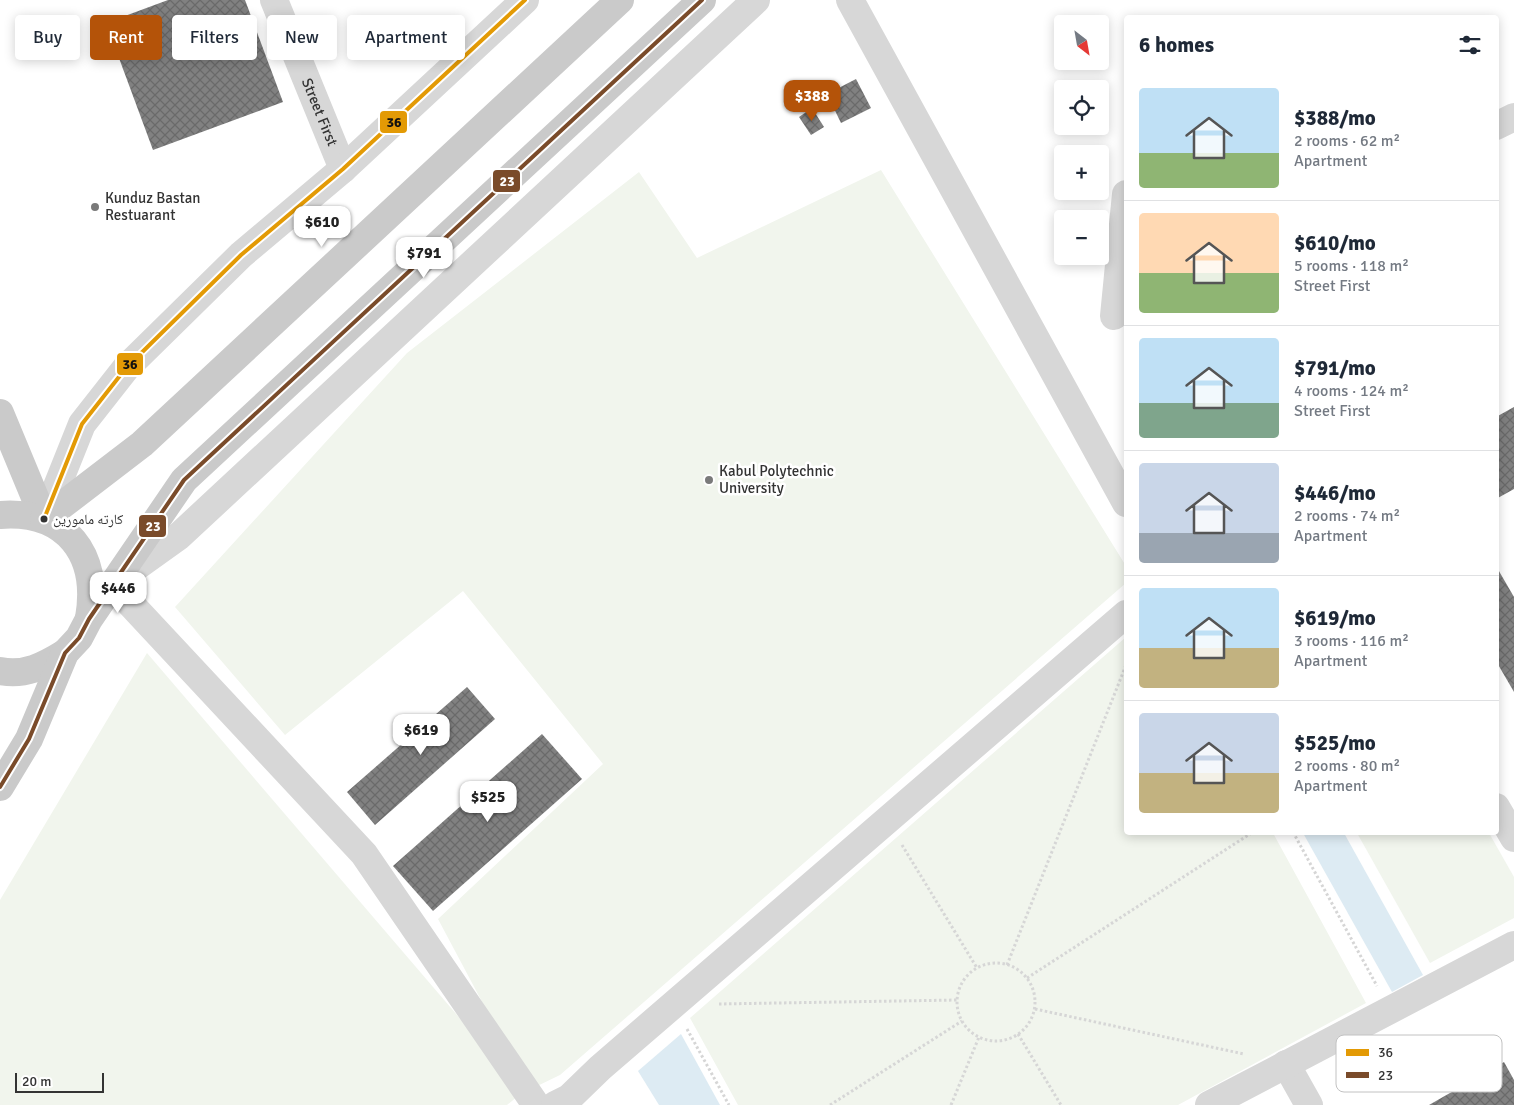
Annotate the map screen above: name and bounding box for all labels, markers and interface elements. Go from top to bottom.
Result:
chip: Buy [15,15,80,60]
chip: Rent [90,15,162,60]
chip: Filters [172,15,257,60]
chip: New [267,15,337,60]
chip: Apartment [347,15,465,60]
north arrow [1054,15,1109,70]
map controls [1054,15,1109,265]
icon: filters [1456,31,1484,59]
text: 6 homes [1139,32,1214,58]
street label: Street First [298,75,342,149]
pin: $388 [782,80,842,122]
button: locate [1054,80,1109,135]
text: $388 [795,86,829,106]
text: $388/mo [1294,105,1376,131]
icon: home [1179,108,1239,168]
line badge: 36 [379,110,408,134]
text: 36 [386,114,402,131]
text: 2 rooms · 62 m² [1294,131,1400,151]
button: + [1054,145,1109,200]
text: Apartment [1294,151,1367,171]
line badge: 23 [492,169,521,193]
text: 23 [499,173,515,190]
place label: Kunduz Bastan Restuarant [105,189,200,224]
marker: Kunduz Bastan Restuarant [89,201,101,213]
pin: $610 [292,206,352,248]
button: − [1054,210,1109,265]
text: $610 [305,212,339,232]
text: $610/mo [1294,230,1376,256]
icon: home [1179,233,1239,293]
pin: $791 [394,236,454,279]
text: $791 [407,243,441,263]
text: 5 rooms · 118 m² [1294,256,1409,276]
text: Street First [1294,276,1370,296]
line badge: 36 [116,352,144,376]
text: $791/mo [1294,355,1376,381]
text: 36 [122,356,138,373]
icon: home [1179,358,1239,418]
text: 4 rooms · 124 m² [1294,381,1409,401]
text: Street First [1294,401,1370,421]
place label: Kabul Polytechnic University [719,462,834,497]
marker: Kabul Polytechnic University [703,474,715,486]
text: $446/mo [1294,480,1376,506]
icon: home [1179,483,1239,543]
text: 2 rooms · 74 m² [1294,506,1400,526]
place label: کارته مامورین [53,511,123,528]
marker: کارته مامورین [39,514,49,524]
line badge: 23 [138,514,167,538]
text: 23 [145,518,161,535]
text: Apartment [1294,526,1367,546]
pin: $446 [88,572,148,614]
text: $446 [101,578,135,598]
text: $619/mo [1294,605,1376,631]
icon: home [1179,608,1239,668]
text: 3 rooms · 116 m² [1294,631,1409,651]
text: Apartment [1294,651,1367,671]
pin: $619 [391,714,451,756]
text: $619 [404,720,438,740]
text: $525/mo [1294,730,1376,756]
icon: home [1179,733,1239,793]
text: 2 rooms · 80 m² [1294,756,1400,776]
text: Apartment [1294,776,1367,796]
pin: $525 [458,780,518,823]
text: $525 [471,787,505,807]
legend [1336,1035,1502,1092]
text: 36 [1378,1044,1393,1061]
text: 23 [1378,1067,1393,1084]
scale bar [15,1070,104,1093]
text: 20 m [22,1073,51,1090]

